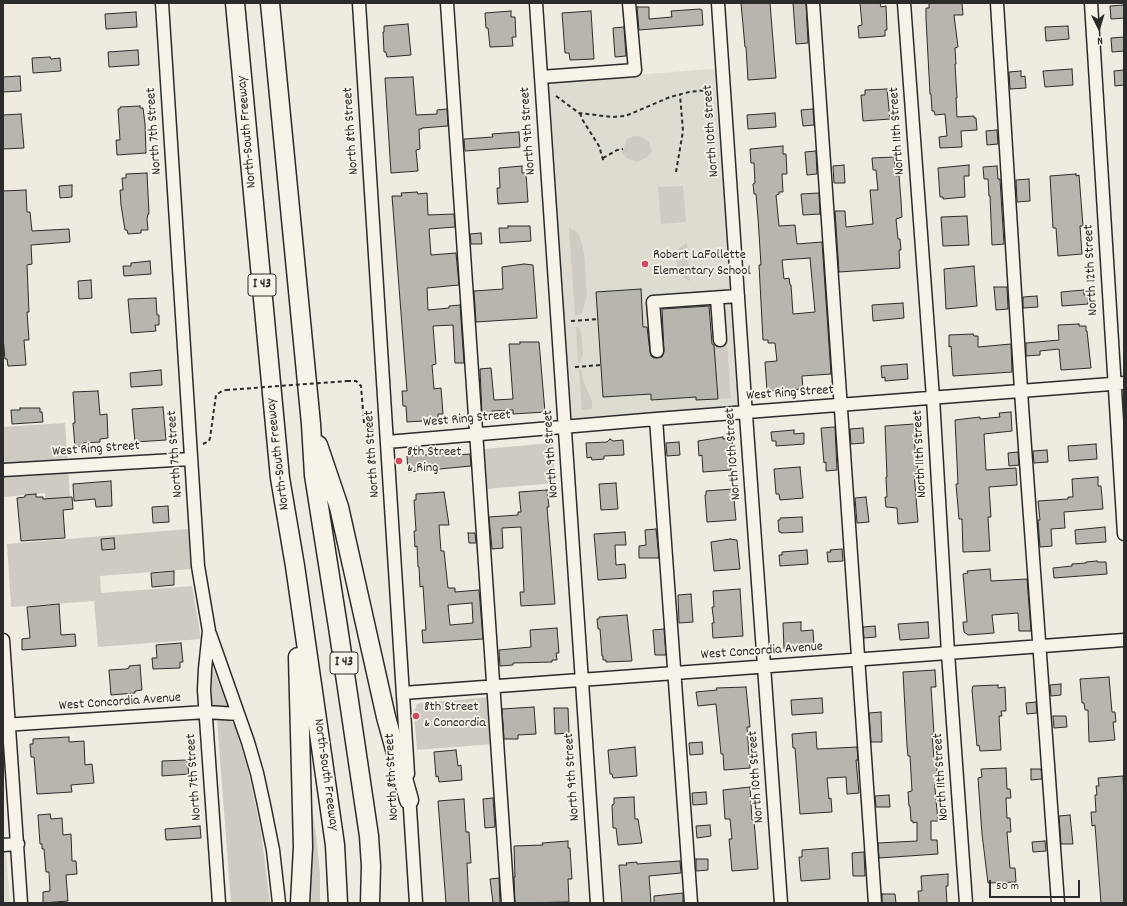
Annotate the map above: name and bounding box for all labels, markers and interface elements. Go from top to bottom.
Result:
north arrow [1079,8,1119,48]
text: N [1097,32,1103,48]
street label: North-South Freeway [235,75,261,189]
street label: North 10th Street [700,84,724,178]
street label: North 9th Street [518,86,540,176]
street label: North 11th Street [887,86,909,176]
street label: North 7th Street [144,87,166,175]
street label: North 8th Street [341,87,363,175]
street label: North 12th Street [1081,224,1103,316]
place label: Robert LaFollette Elementary School [653,248,751,280]
marker: Robert LaFollette Elementary School [640,259,650,269]
road number: I 43 [248,274,276,296]
street label: West Ring Street [746,383,834,405]
street label: North-South Freeway [264,397,294,511]
street label: North 10th Street [722,407,746,501]
street label: West Ring Street [423,408,511,432]
street label: North 9th Street [541,409,563,499]
street label: North 7th Street [165,410,187,498]
street label: North 8th Street [362,410,384,498]
street label: North 11th Street [910,410,932,498]
street label: West Ring Street [52,439,140,461]
place label: 8th Street & Ring [407,445,461,478]
marker: 8th Street & Ring [394,456,404,466]
street label: West Concordia Avenue [700,639,824,665]
road number: I 43 [330,652,358,674]
street label: West Concordia Avenue [58,690,182,716]
place label: 8th Street & Concordia [424,700,486,732]
marker: 8th Street & Concordia [411,711,421,721]
street label: North-South Freeway [309,718,341,832]
street label: North 10th Street [745,730,769,824]
street label: North 9th Street [562,732,584,822]
street label: North 11th Street [931,732,953,822]
street label: North 7th Street [184,733,206,821]
street label: North 8th Street [382,733,404,821]
scale bar [991,872,1082,898]
text: 50 m [996,878,1019,895]

